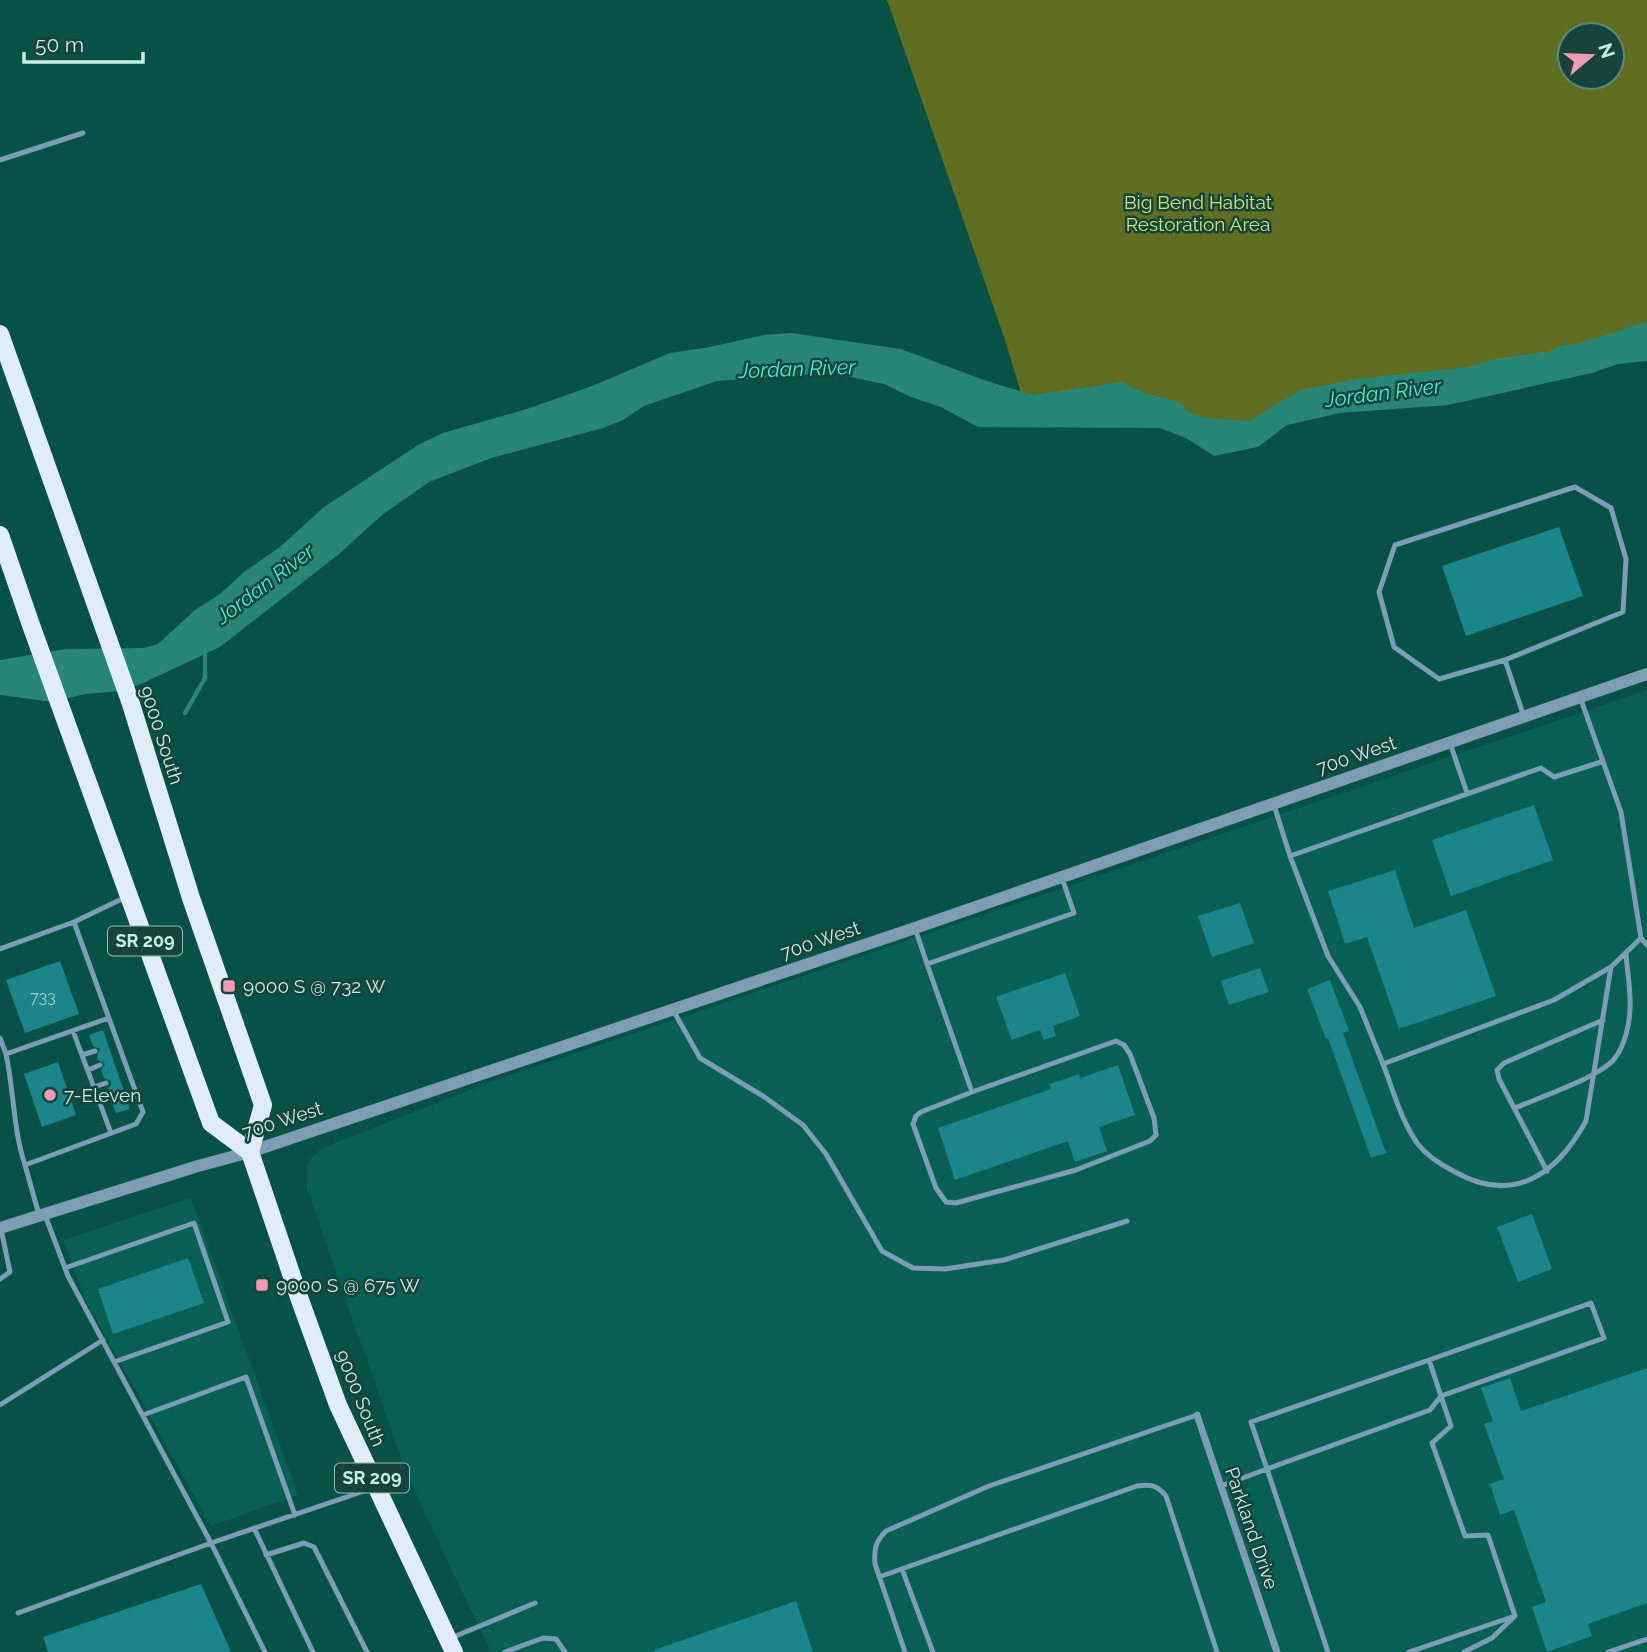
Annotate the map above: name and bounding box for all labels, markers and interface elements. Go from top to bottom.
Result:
scale bar [24,21,144,65]
north arrow [1556,21,1626,91]
text: 50 m [35,32,84,57]
text: N [1594,40,1620,61]
park label: Big Bend Habitat Restoration Area [1124,191,1273,235]
water label: Jordan River [737,354,857,383]
water label: Jordan River [1322,373,1443,412]
water label: Jordan River [210,538,320,629]
street label: 9000 South [136,683,188,787]
street label: 700 West [1313,731,1399,779]
street label: 700 West [777,916,863,964]
road number: SR 209 [108,926,182,956]
place label: 9000 S @ 732 W [243,975,385,997]
marker: 9000 S @ 732 W [221,978,237,994]
house number: 733 [30,988,56,1007]
place label: 7-Eleven [64,1084,141,1106]
marker: 7-Eleven [42,1087,58,1103]
street label: 700 West [239,1097,325,1143]
place label: 9000 S @ 675 W [276,1274,420,1296]
marker: 9000 S @ 675 W [254,1277,270,1293]
street label: 9000 South [332,1346,390,1450]
road number: SR 209 [335,1464,409,1492]
street label: Parkland Drive [1221,1464,1283,1592]

